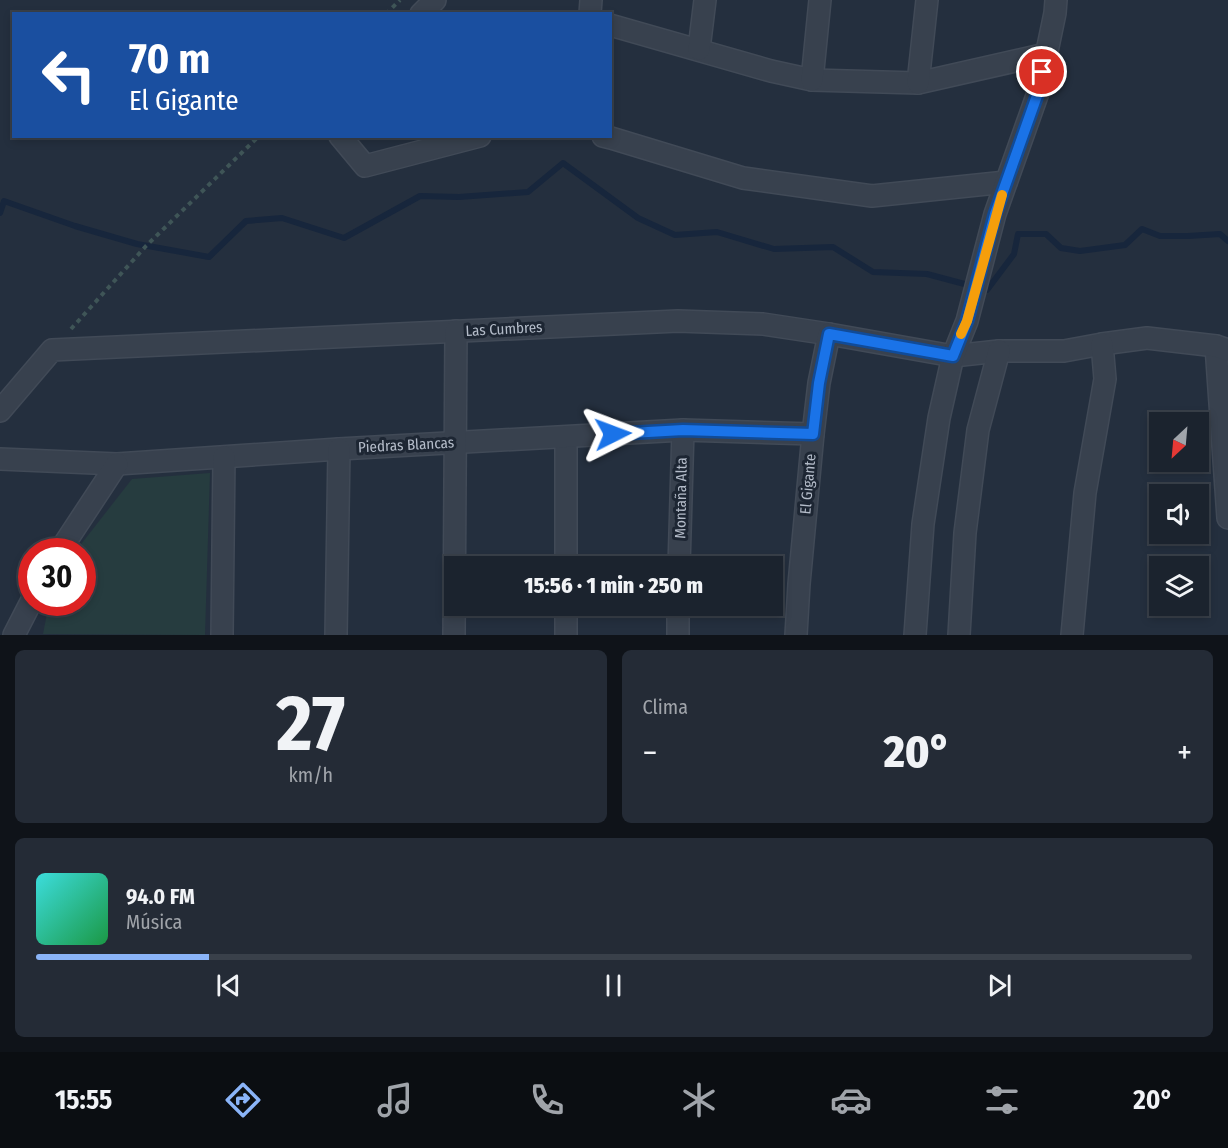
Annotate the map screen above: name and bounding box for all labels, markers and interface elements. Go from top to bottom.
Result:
text: 70 m [129,34,210,84]
icon: left [30,36,108,114]
pin [1016,46,1067,97]
icon: arrive [1025,55,1058,88]
text: El Gigante [129,85,239,117]
street label: Las Cumbres [465,318,543,340]
position arrow [581,402,645,466]
north arrow [1149,412,1209,472]
map controls [1149,412,1209,616]
street label: Piedras Blancas [357,433,455,457]
street label: El Gigante [796,453,820,515]
street label: Montaña Alta [671,457,691,539]
button: sound [1149,484,1209,544]
speed limit sign: 30 [18,538,96,616]
button: layers [1149,556,1209,616]
text: 15:56 · 1 min · 250 m [524,572,703,599]
text: 27 [276,677,345,771]
text: Clima [643,695,688,719]
text: 20° [884,725,951,779]
text: − [643,733,657,773]
text: + [1177,733,1192,773]
text: km/h [288,763,333,787]
text: 94.0 FM [126,883,195,910]
text: Música [126,910,182,934]
icon: previous [212,969,245,1002]
icon: pause [597,969,630,1002]
icon: next [983,969,1016,1002]
icon: directions [222,1079,264,1121]
icon: music [374,1079,416,1121]
icon: phone [526,1079,568,1121]
icon: climate [678,1079,720,1121]
icon: car [830,1079,872,1121]
icon: filters [981,1079,1023,1121]
text: 15:55 [55,1084,112,1116]
text: 20° [1133,1084,1173,1116]

